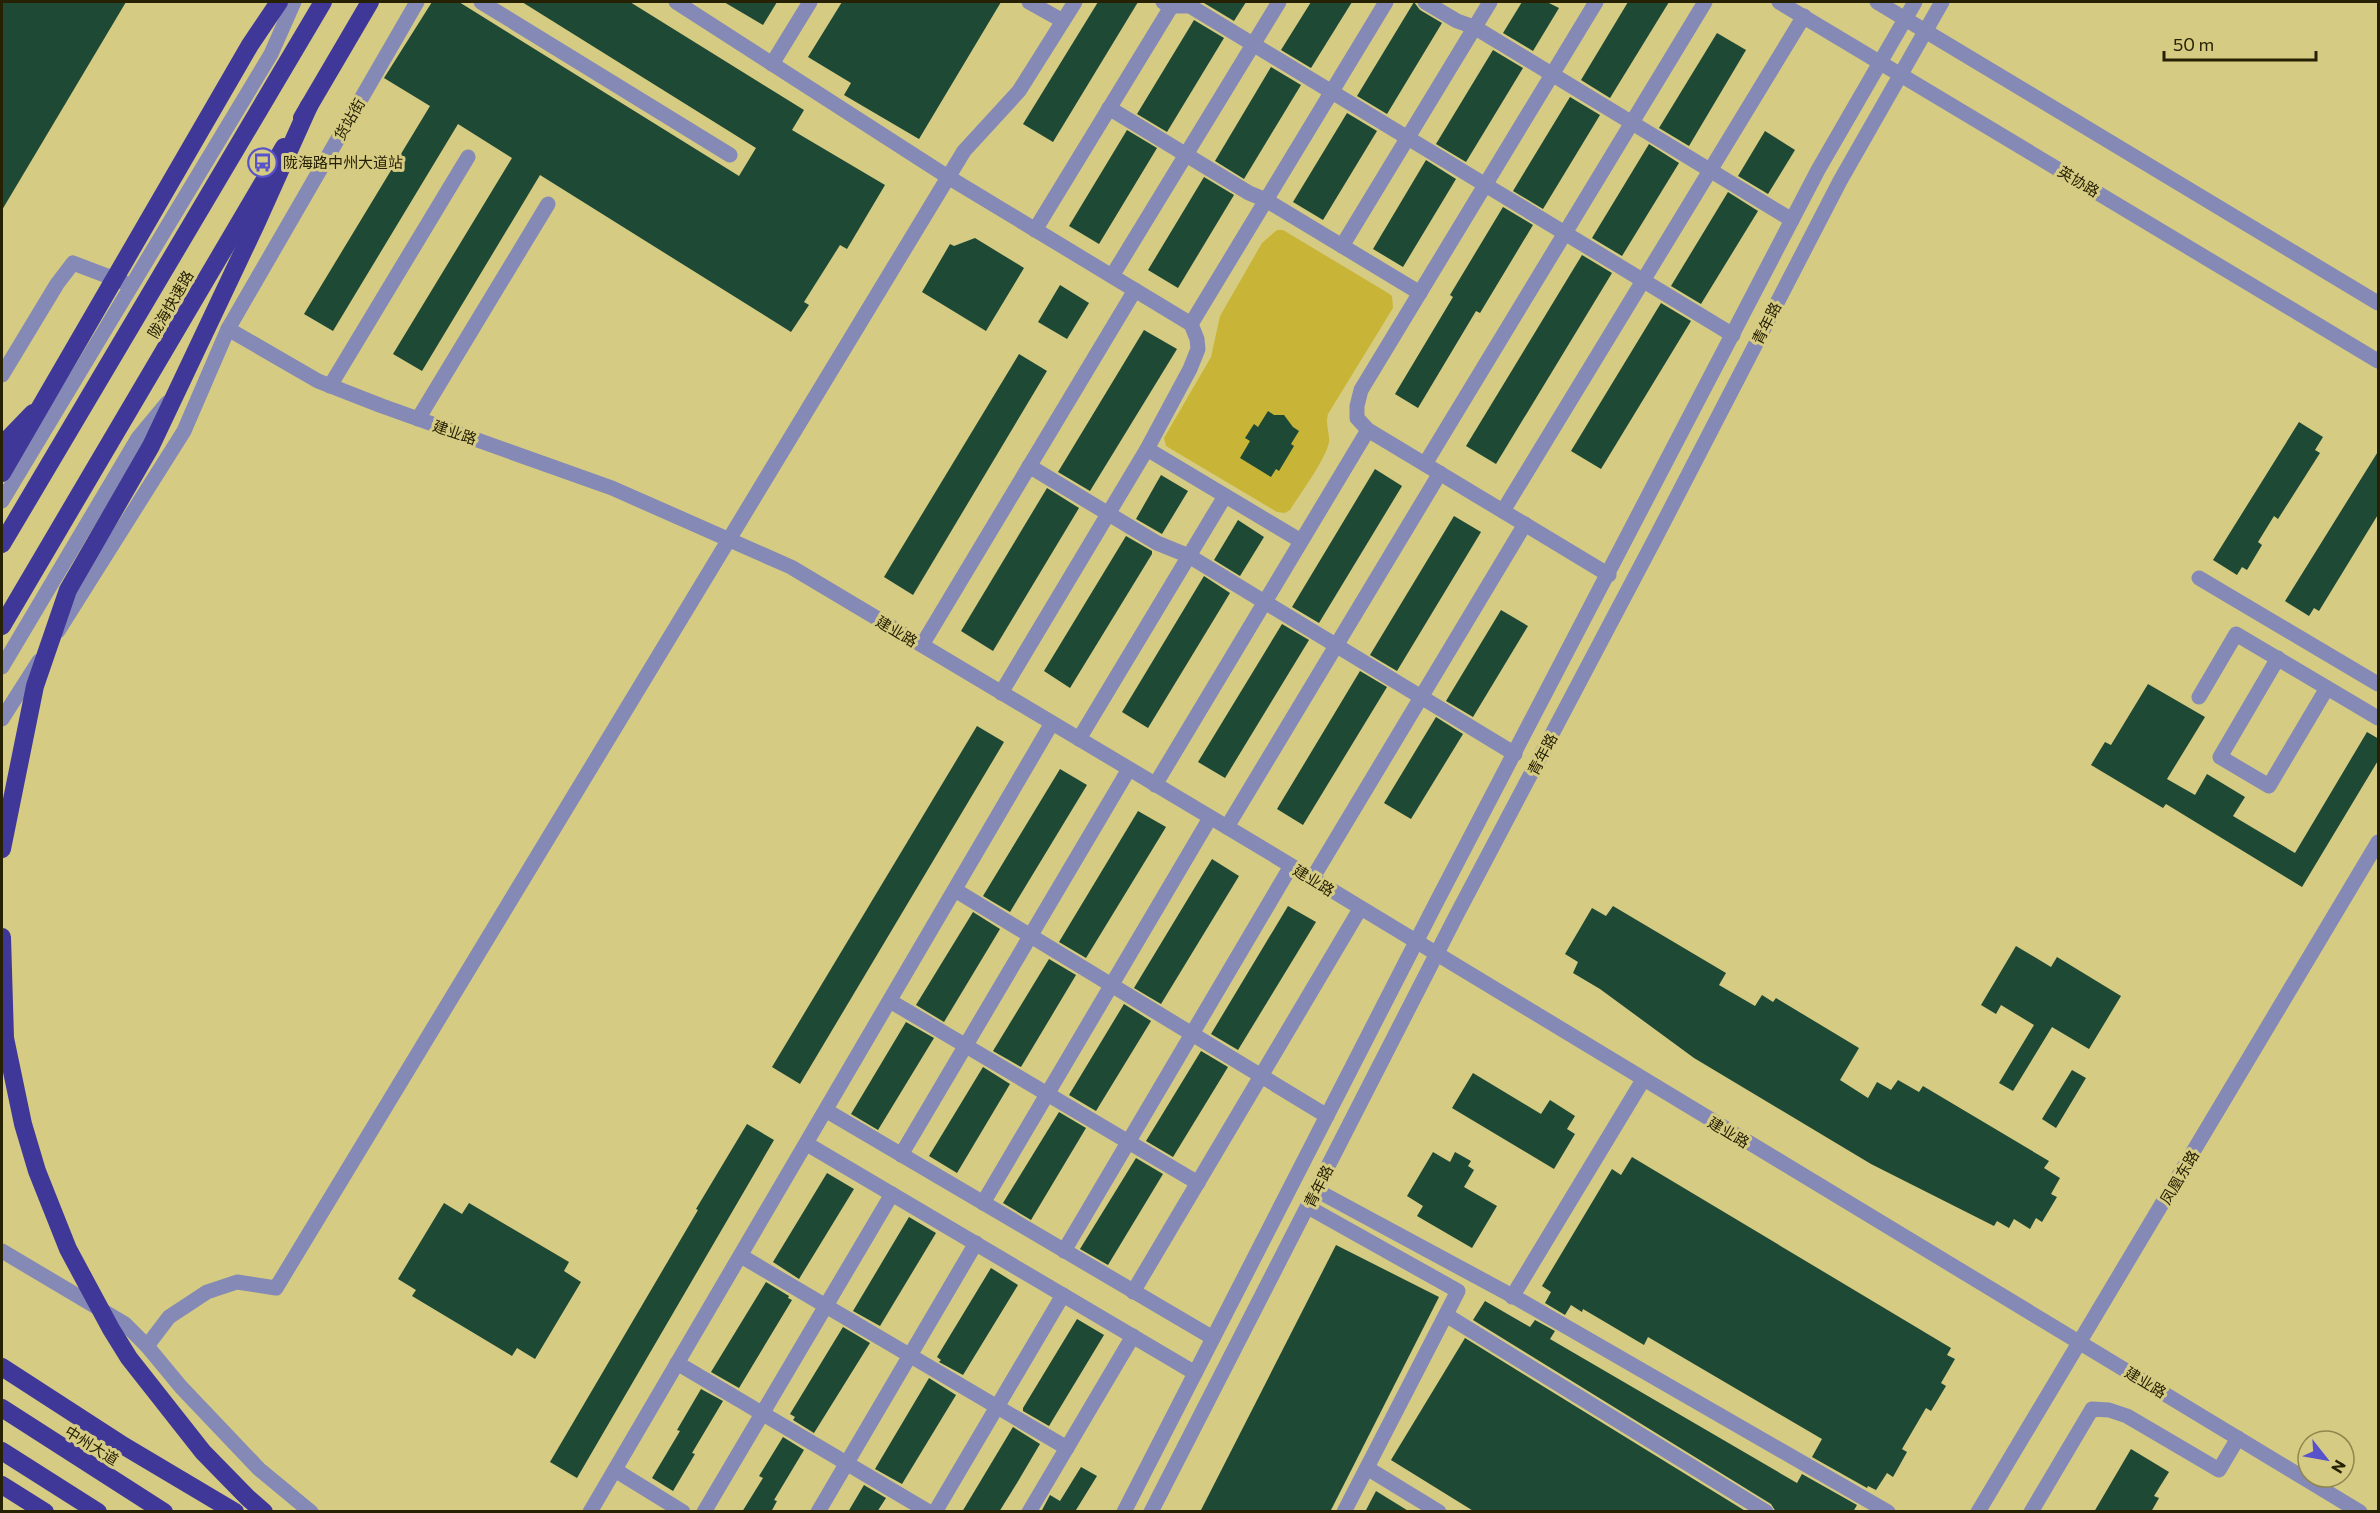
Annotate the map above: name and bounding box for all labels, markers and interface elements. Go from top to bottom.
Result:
scale bar [2164,24,2316,62]
text: 50 m [2173,33,2214,55]
street label: 货站街 [330,95,368,143]
bus stop icon: 陇海路中州大道站 [246,146,278,178]
place label: 陇海路中州大道站 [283,153,403,171]
street label: 英协路 [2055,162,2103,200]
street label: 陇海快速路 [143,267,197,341]
street label: 青年路 [1748,299,1784,347]
street label: 建业路 [431,416,479,448]
street label: 建业路 [873,612,921,650]
street label: 青年路 [1523,730,1561,778]
street label: 建业路 [1290,860,1338,900]
street label: 建业路 [1705,1113,1753,1151]
street label: 凤凰东路 [2156,1147,2202,1207]
street label: 青年路 [1300,1162,1336,1210]
street label: 建业路 [2122,1363,2170,1401]
street label: 中州大道 [62,1421,122,1469]
north arrow [2296,1429,2356,1489]
text: N [2328,1457,2351,1477]

